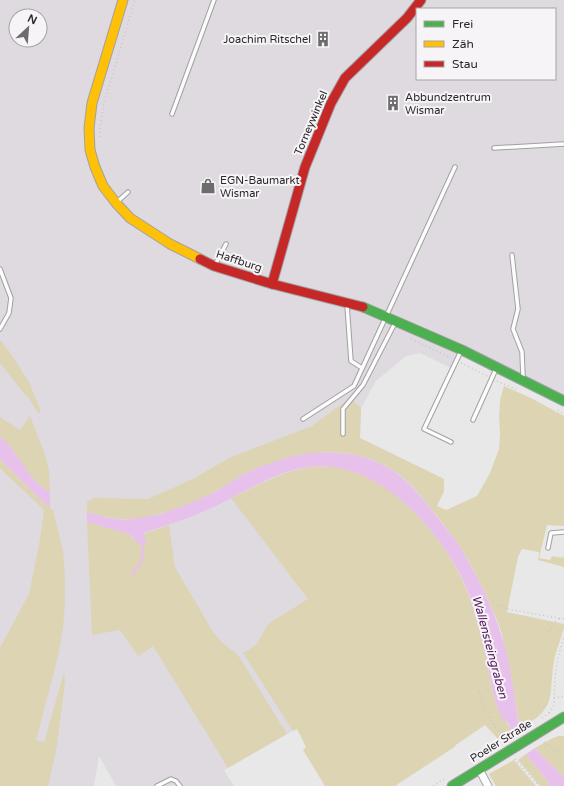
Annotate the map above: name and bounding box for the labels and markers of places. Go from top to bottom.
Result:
building icon: Joachim Ritschel [314,30,332,48]
place label: Joachim Ritschel [223,33,311,46]
place label: Abbundzentrum Wismar [405,91,491,117]
building icon: Abbundzentrum Wismar [384,94,402,112]
place label: EGN-Baumarkt Wismar [220,174,300,200]
shop icon: EGN-Baumarkt Wismar [199,177,217,195]

